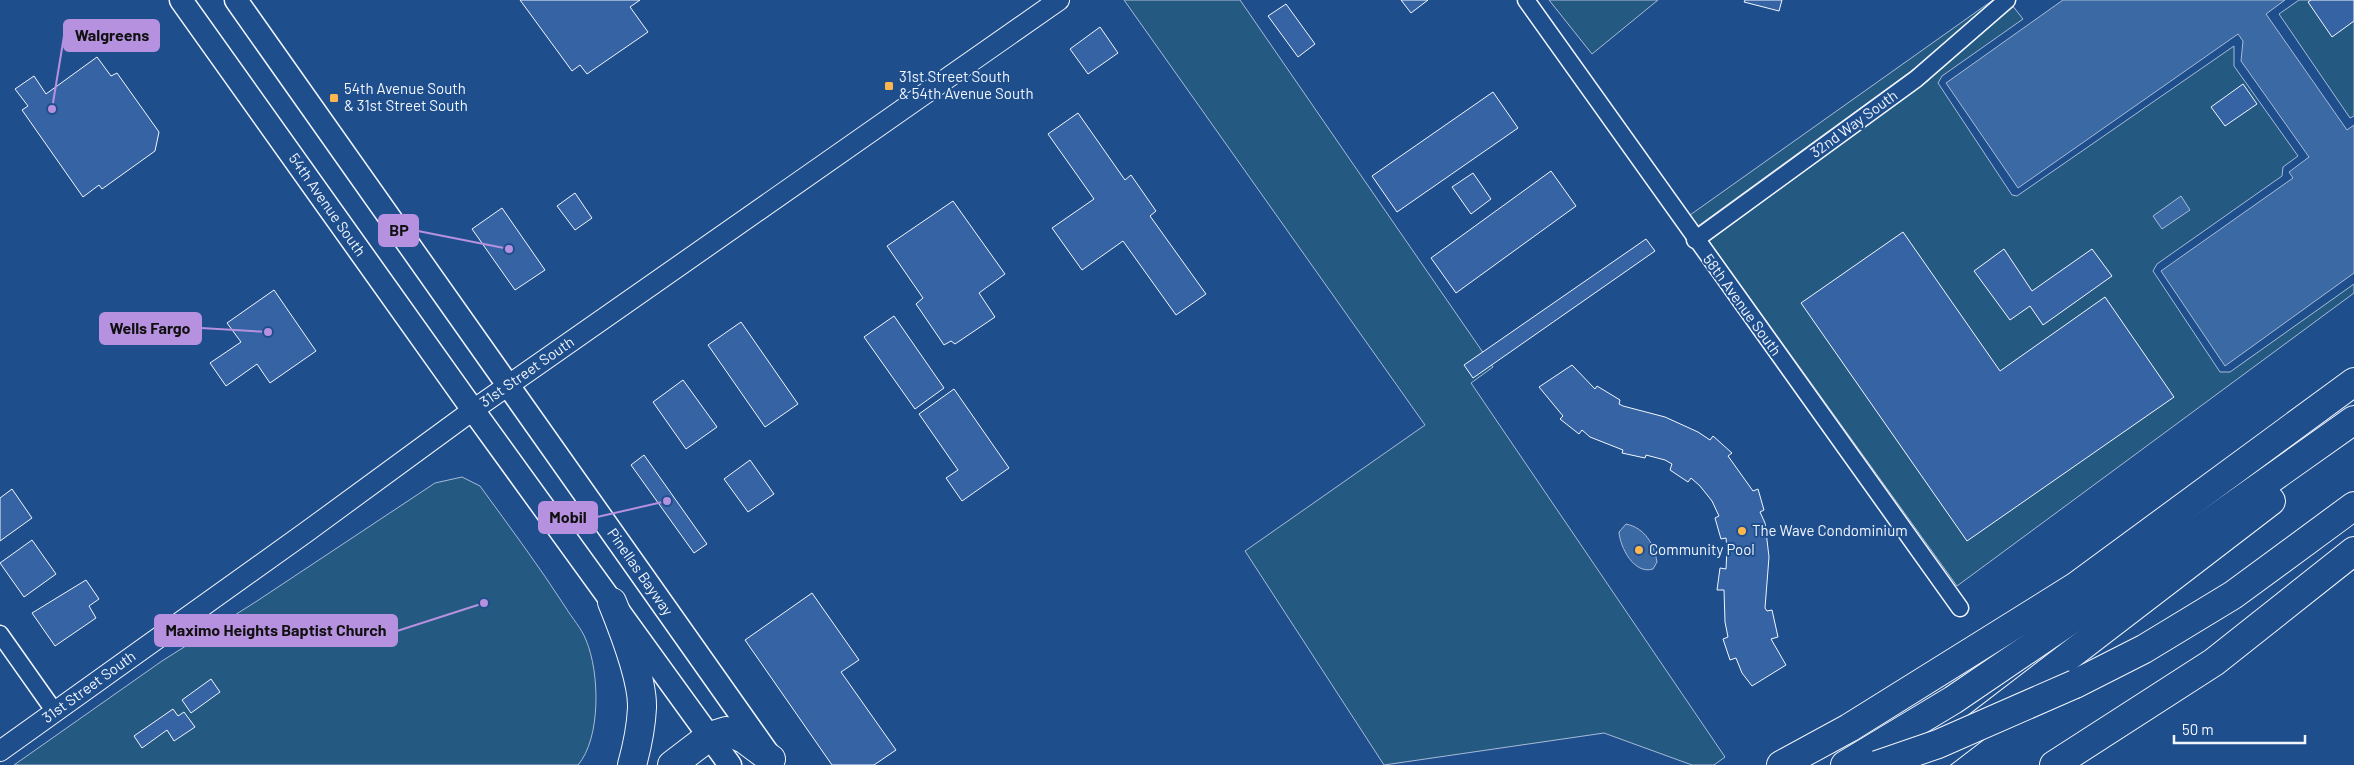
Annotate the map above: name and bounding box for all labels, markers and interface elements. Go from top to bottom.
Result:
callout: Walgreens [64,20,159,51]
text: Walgreens [75,25,149,44]
place label: 31st Street South & 54th Avenue South [899,67,1034,102]
place label: 54th Avenue South & 31st Street South [344,79,468,114]
marker: 31st Street South & 54th Avenue South [883,80,895,92]
street label: 32nd Way South [1806,86,1901,161]
marker: 54th Avenue South & 31st Street South [328,92,340,104]
street label: 54th Avenue South [286,149,370,259]
callout: BP [379,215,418,246]
text: BP [389,220,409,239]
street label: 58th Avenue South [1700,250,1786,359]
callout: Wells Fargo [100,313,201,344]
text: Wells Fargo [109,318,191,337]
street label: 31st Street South [476,332,577,410]
callout: Mobil [539,502,597,533]
text: Mobil [549,507,587,526]
place label: The Wave Condominium [1752,521,1908,539]
street label: Pinellas Bayway [604,524,678,619]
marker: The Wave Condominium [1736,525,1748,537]
place label: Community Pool [1649,540,1755,558]
marker: Community Pool [1633,544,1645,556]
callout: Maximo Heights Baptist Church [155,615,397,646]
text: Maximo Heights Baptist Church [165,620,387,639]
street label: 31st Street South [38,646,139,726]
scale bar [2174,712,2305,744]
text: 50 m [2182,720,2214,738]

